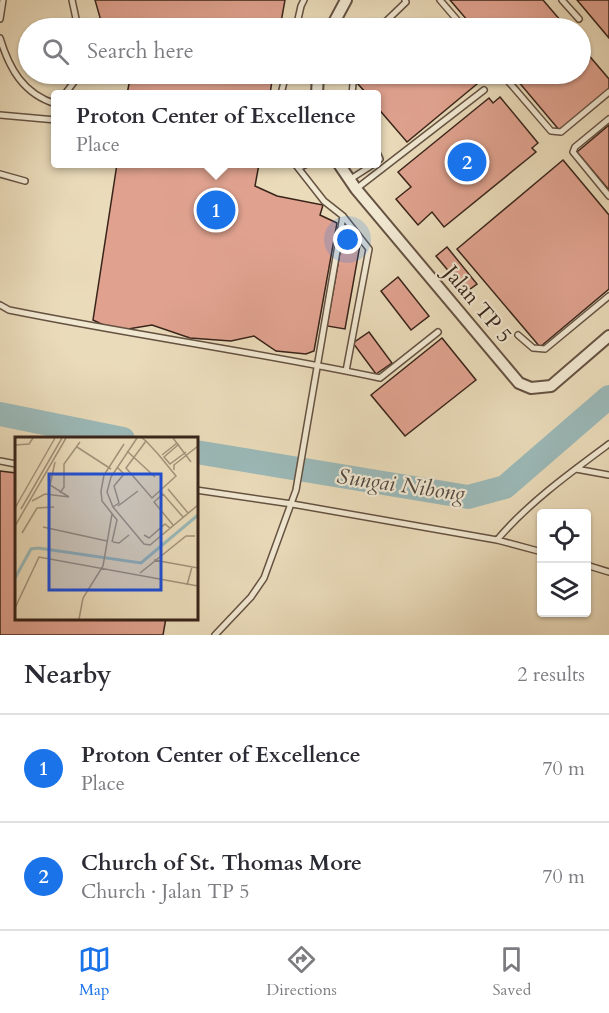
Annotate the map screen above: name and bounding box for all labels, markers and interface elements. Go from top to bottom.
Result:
search box [18,18,591,84]
icon: search [39,35,72,68]
text: Search here [87,36,194,66]
popup [51,90,381,168]
text: Proton Center of Excellence [76,101,356,131]
text: Place [76,131,120,158]
pin: 2 [448,140,486,184]
pin: 1 [196,188,236,232]
your location [333,225,362,254]
street label: Jalan TP 5 [435,257,518,349]
inset map [15,437,198,620]
water label: Sungai Nibong [335,461,467,509]
map controls [537,509,591,617]
button: locate [537,509,591,563]
button: layers [537,563,591,617]
text: Nearby [24,657,112,692]
text: 2 results [517,661,585,688]
text: Proton Center of Excellence [81,740,361,770]
text: 1 [38,755,49,782]
text: 70 m [542,755,585,782]
text: Place [81,770,125,797]
text: Church of St. Thomas More [81,848,362,878]
text: 2 [38,863,49,890]
text: 70 m [542,863,585,890]
text: Church · Jalan TP 5 [81,878,249,905]
tab: Map [78,943,111,1001]
tab: Directions [266,943,337,1001]
tab: Saved [492,943,531,1001]

